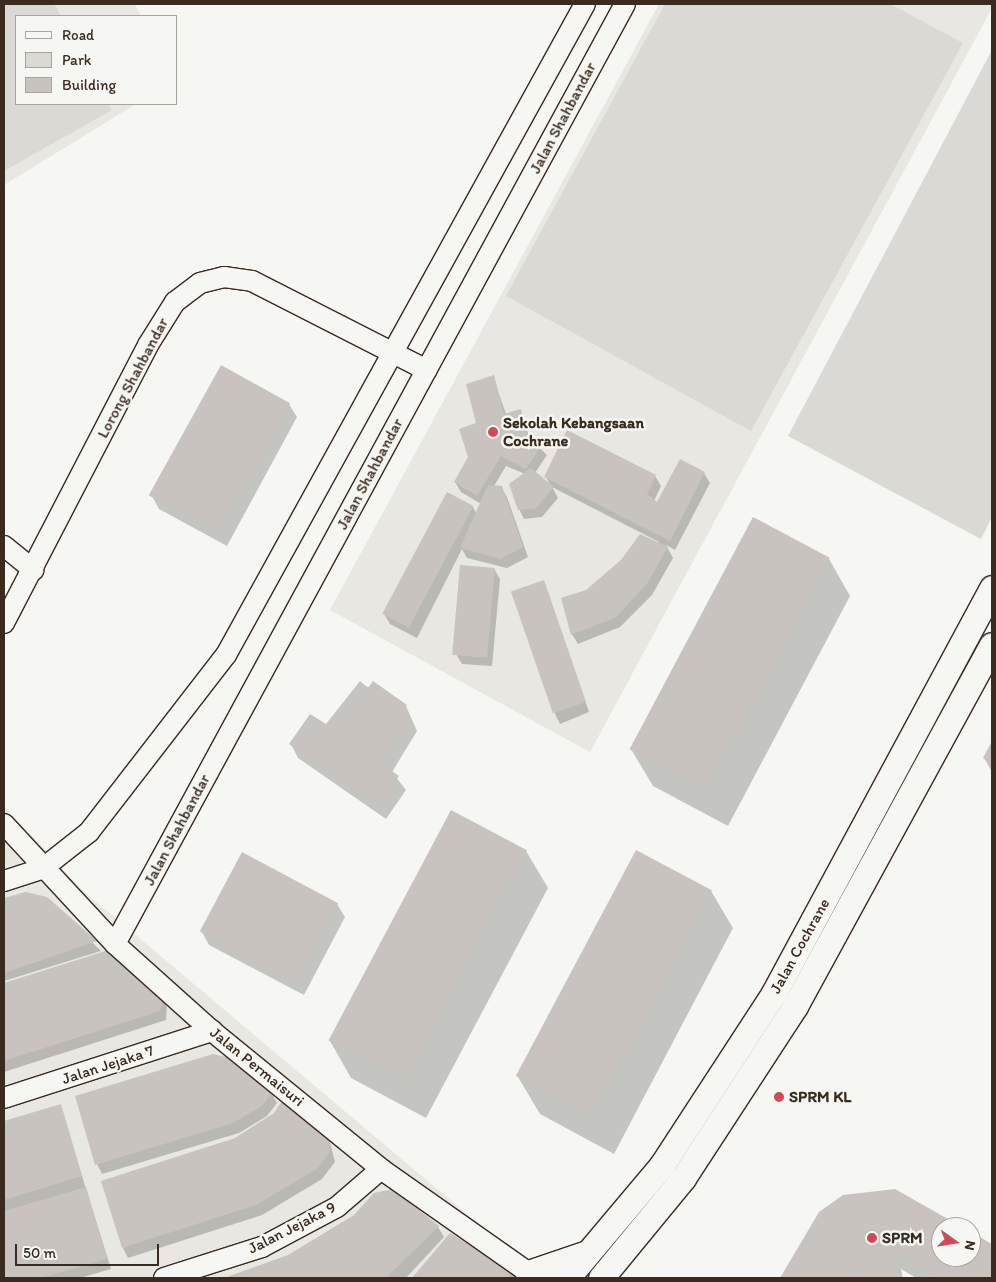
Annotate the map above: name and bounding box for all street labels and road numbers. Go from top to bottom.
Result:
street label: Jalan Shahbandar [526,59,600,177]
street label: Lorong Shahbandar [93,314,173,442]
street label: Jalan Shahbandar [333,415,407,533]
street label: Jalan Shahbandar [140,771,214,889]
street label: Jalan Cochrane [766,895,834,997]
street label: Jalan Permaisuri [207,1024,307,1110]
street label: Jalan Jejaka 7 [60,1041,156,1089]
street label: Jalan Jejaka 9 [245,1198,339,1258]

